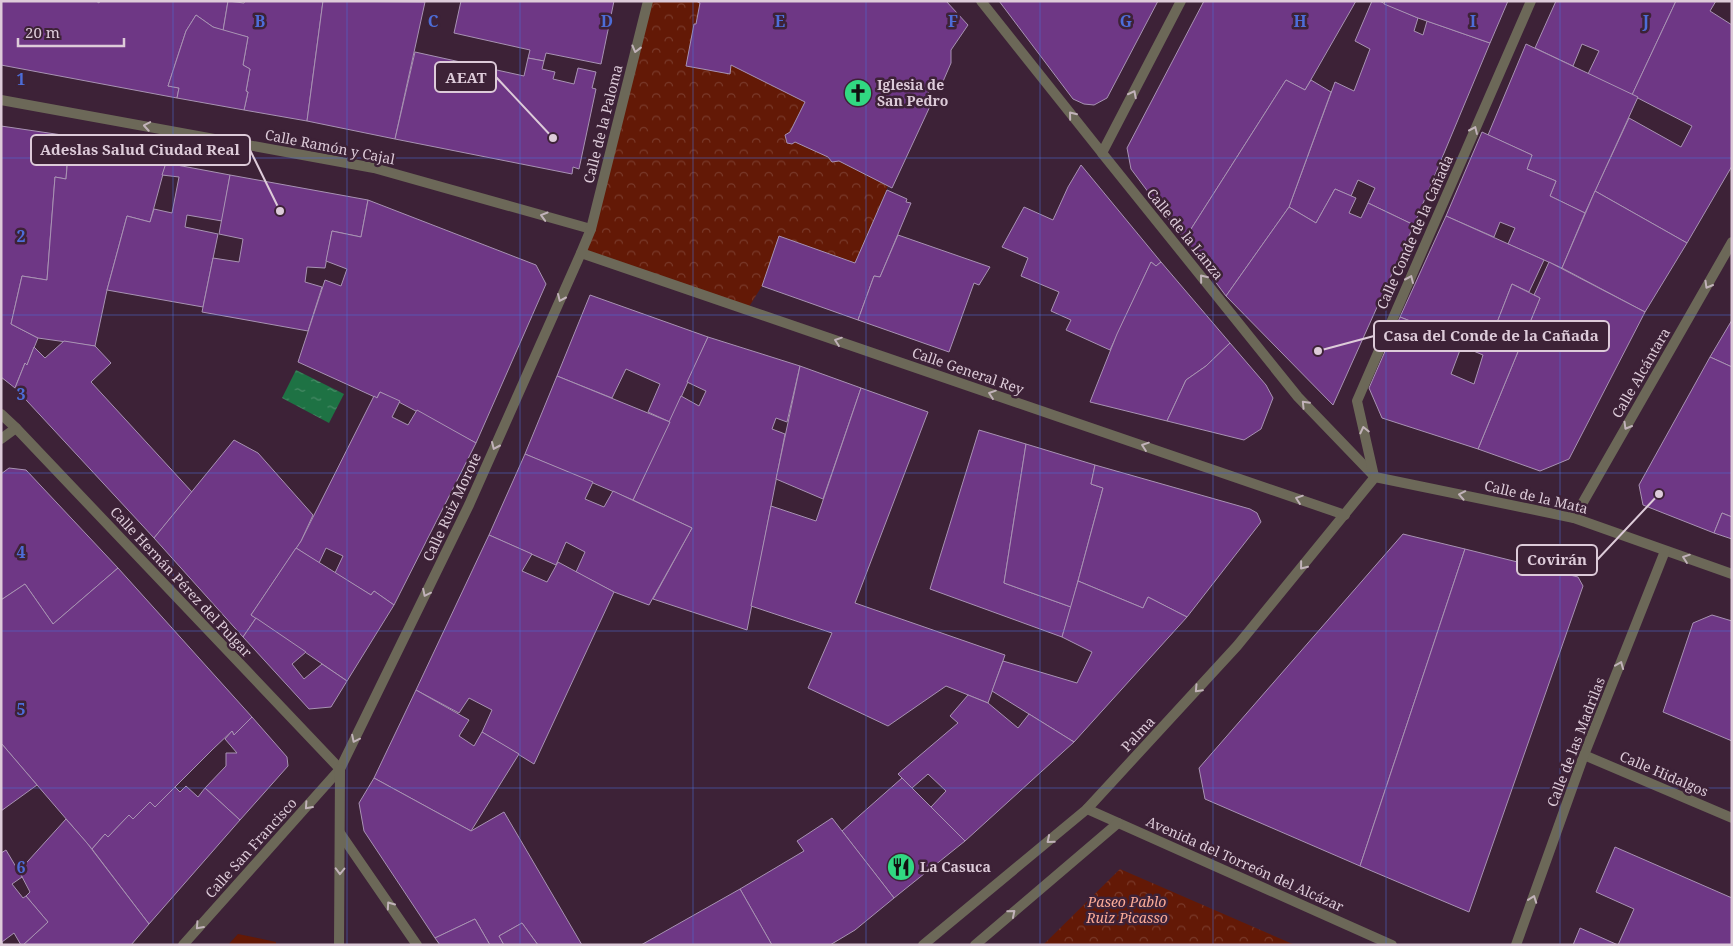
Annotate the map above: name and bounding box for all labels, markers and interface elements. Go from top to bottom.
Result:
text: B [255,10,266,32]
text: C [428,10,439,32]
text: D [601,10,613,32]
text: E [775,10,785,32]
text: F [948,10,958,32]
text: G [1120,10,1132,32]
text: H [1293,10,1307,32]
text: I [1470,10,1476,32]
text: J [1642,10,1650,32]
scale bar [18,15,124,47]
text: 20 m [25,22,60,42]
one-way arrow [632,44,642,52]
callout: AEAT [435,62,496,92]
street label: Calle de la Paloma [579,62,626,185]
text: AEAT [445,67,487,87]
text: 1 [16,68,26,90]
place label: Iglesia de San Pedro [877,75,948,110]
church icon: Iglesia de San Pedro [843,78,873,108]
one-way arrow [1127,90,1137,99]
one-way arrow [1069,112,1077,121]
one-way arrow [142,122,151,132]
street label: Calle Ramón y Cajal [264,125,397,169]
one-way arrow [1468,126,1479,135]
callout: Adeslas Salud Ciudad Real [31,135,250,165]
text: Adeslas Salud Ciudad Real [40,139,241,159]
street label: Calle Conde de la Cañada [1372,151,1457,312]
street label: Calle de la Lanza [1143,184,1228,283]
one-way arrow [540,211,548,221]
text: 2 [16,225,26,247]
one-way arrow [1200,275,1208,284]
one-way arrow [1403,275,1414,284]
one-way arrow [1704,279,1714,288]
one-way arrow [557,293,568,302]
callout: Casa del Conde de la Cañada [1374,321,1609,351]
street label: Calle Alcántara [1607,324,1674,421]
text: Casa del Conde de la Cañada [1383,325,1599,345]
one-way arrow [834,337,843,347]
street label: Calle General Rey [910,342,1027,399]
text: 3 [16,383,26,405]
one-way arrow [988,390,996,400]
one-way arrow [1302,401,1311,410]
one-way arrow [1623,420,1633,429]
one-way arrow [1359,426,1369,434]
one-way arrow [491,441,502,450]
one-way arrow [1142,442,1150,452]
street label: Calle Ruiz Morote [418,449,485,564]
street label: Calle de la Mata [1482,475,1590,518]
one-way arrow [1458,490,1467,501]
one-way arrow [1295,495,1304,505]
street label: Calle Hernán Pérez del Pulgar [106,502,257,661]
text: 4 [16,541,26,563]
callout: Covirán [1517,545,1597,575]
text: Covirán [1527,549,1587,569]
one-way arrow [1682,554,1690,564]
one-way arrow [1301,560,1309,569]
one-way arrow [422,588,432,597]
one-way arrow [1614,661,1625,670]
street label: Calle de las Madrilas [1542,674,1609,809]
one-way arrow [1194,684,1203,693]
text: 5 [16,698,26,720]
street label: Palma [1116,712,1159,755]
one-way arrow [351,734,361,743]
street label: Calle Hidalgos [1617,746,1711,801]
street label: Calle San Francisco [201,794,301,902]
one-way arrow [305,800,314,809]
street label: Avenida del Torreón del Alcázar [1143,811,1347,916]
one-way arrow [1046,835,1055,844]
restaurant icon: La Casuca [886,852,916,882]
text: 6 [16,856,26,878]
place label: La Casuca [920,857,991,876]
one-way arrow [335,867,345,875]
park label: Paseo Pablo Ruiz Picasso [1085,892,1168,927]
one-way arrow [1527,895,1537,904]
one-way arrow [387,901,396,910]
one-way arrow [1006,910,1015,919]
one-way arrow [196,921,205,930]

